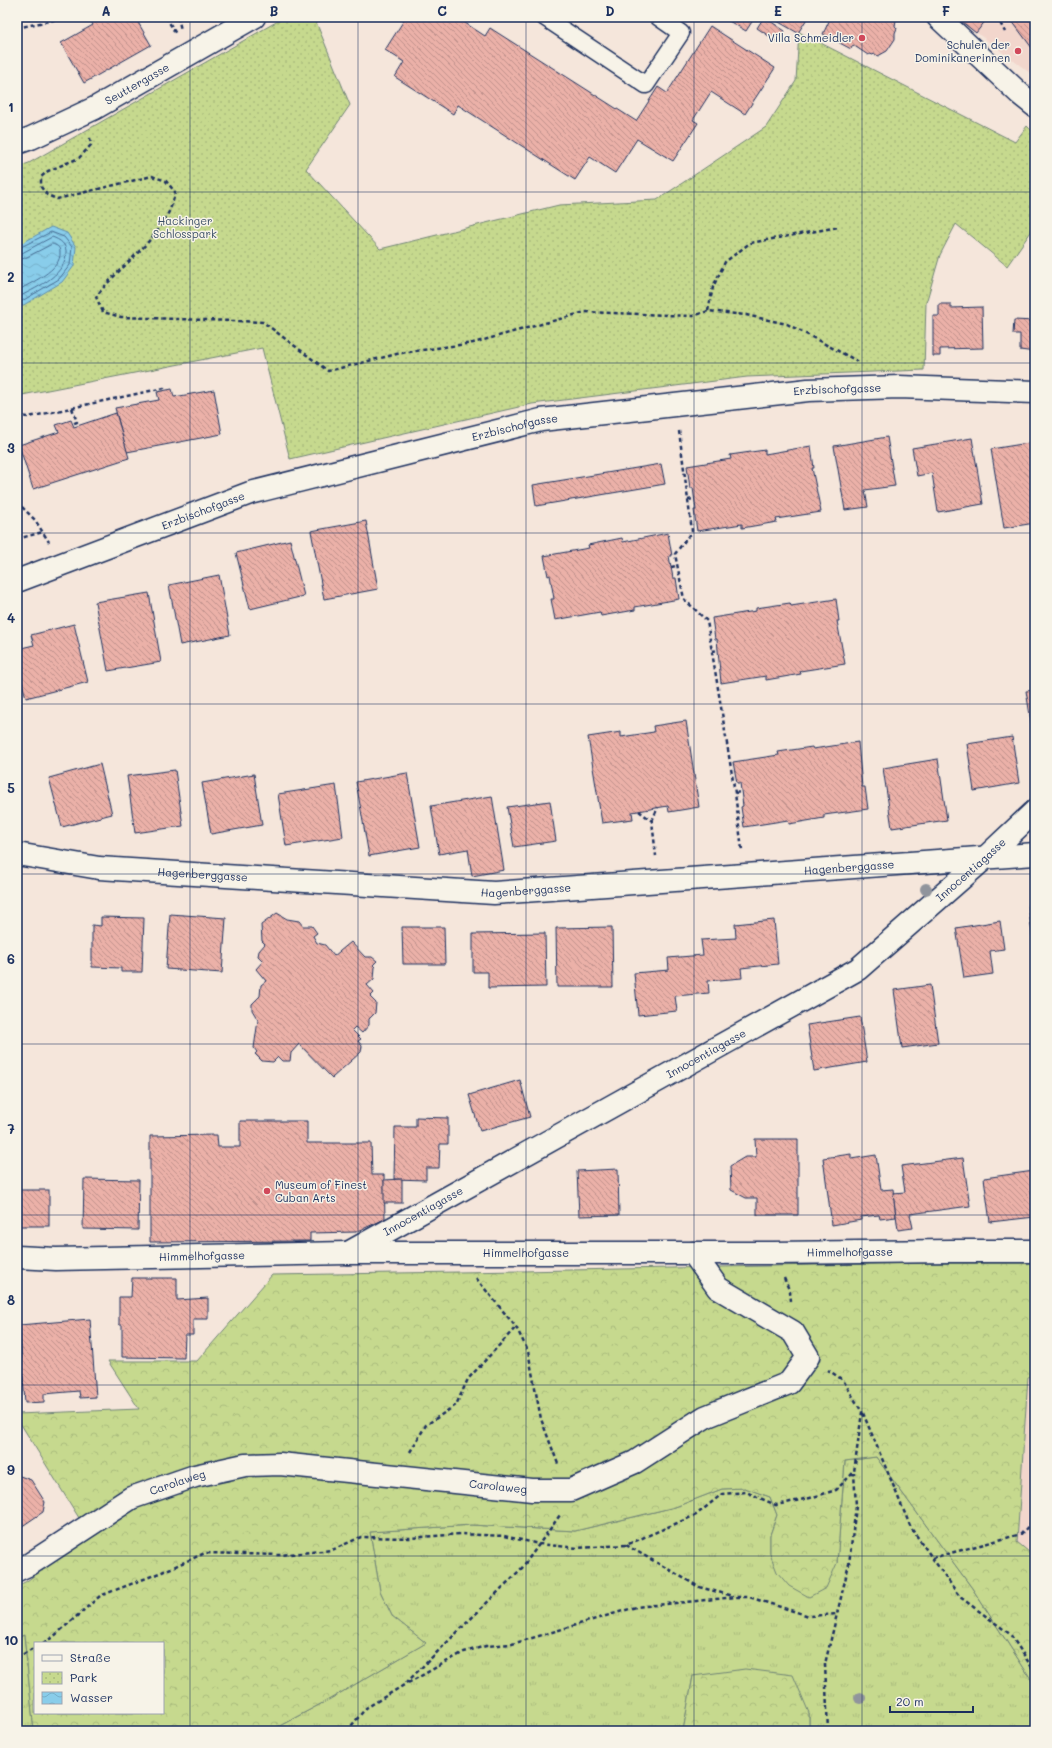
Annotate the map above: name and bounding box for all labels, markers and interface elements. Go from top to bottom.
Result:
text: A [101,2,111,19]
text: B [270,2,279,19]
text: C [437,2,447,19]
text: D [605,2,615,19]
text: E [774,2,782,19]
text: F [942,2,950,19]
place label: Villa Schmeidler [768,30,854,45]
marker: Villa Schmeidler [857,33,867,43]
place label: Schulen der Dominikanerinnen [915,37,1010,65]
marker: Schulen der Dominikanerinnen [1013,46,1023,56]
street label: Seuttergasse [102,59,172,108]
text: 1 [8,98,14,115]
park label: Hackinger Schlosspark [153,213,217,241]
text: 2 [7,268,15,285]
street label: Erzbischofgasse [792,380,882,399]
street label: Erzbischofgasse [470,410,559,444]
text: 3 [7,439,15,456]
street label: Erzbischofgasse [159,488,247,533]
text: 4 [7,609,15,626]
text: 5 [7,779,15,796]
street label: Innocentiagasse [932,834,1009,905]
street label: Hagenberggasse [803,856,895,878]
street label: Hagenberggasse [157,864,248,884]
street label: Hagenberggasse [480,879,572,900]
text: 6 [7,950,15,967]
street label: Innocentiagasse [664,1025,749,1081]
text: 7 [7,1120,15,1137]
place label: Museum of Finest Cuban Arts [275,1177,367,1205]
street label: Innocentiagasse [380,1182,466,1239]
marker: Museum of Finest Cuban Arts [262,1186,272,1196]
street label: Himmelhofgasse [807,1244,893,1260]
street label: Himmelhofgasse [483,1245,569,1260]
street label: Himmelhofgasse [159,1247,245,1264]
text: 8 [7,1291,15,1308]
text: 9 [7,1461,15,1478]
street label: Carolaweg [147,1466,207,1498]
street label: Carolaweg [468,1476,528,1496]
text: 10 [4,1631,18,1648]
legend [34,1642,164,1714]
text: Straße [70,1649,111,1665]
text: Park [70,1669,97,1685]
scale bar [890,1688,973,1714]
text: Wasser [70,1689,113,1705]
text: 20 m [896,1693,924,1709]

